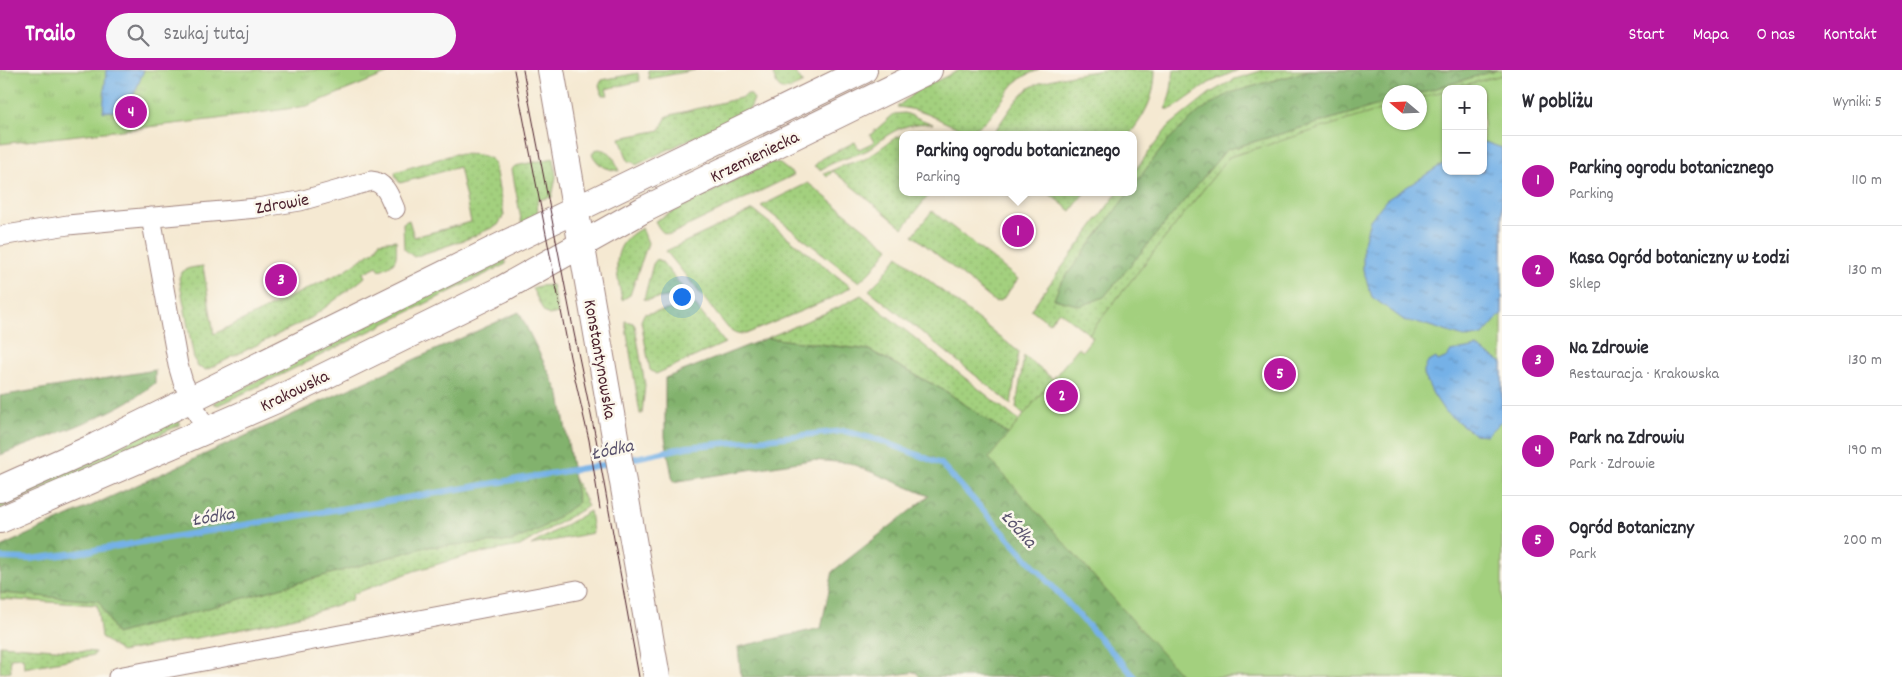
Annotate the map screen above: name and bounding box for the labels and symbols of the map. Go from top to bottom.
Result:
north arrow [1382,85,1427,130]
pin: 4 [115,93,147,131]
street label: Krzemieniecka [707,126,804,191]
street label: Zdrowie [254,188,311,222]
pin: 1 [1002,212,1034,250]
pin: 3 [265,261,297,299]
your location [669,284,695,310]
street label: Konstantynowska [576,298,621,422]
pin: 5 [1264,355,1296,393]
street label: Krakowska [256,365,334,420]
pin: 2 [1046,377,1078,415]
water label: Łódka [589,434,637,469]
water label: Łódka [191,502,238,535]
water label: Łódka [993,506,1042,556]

